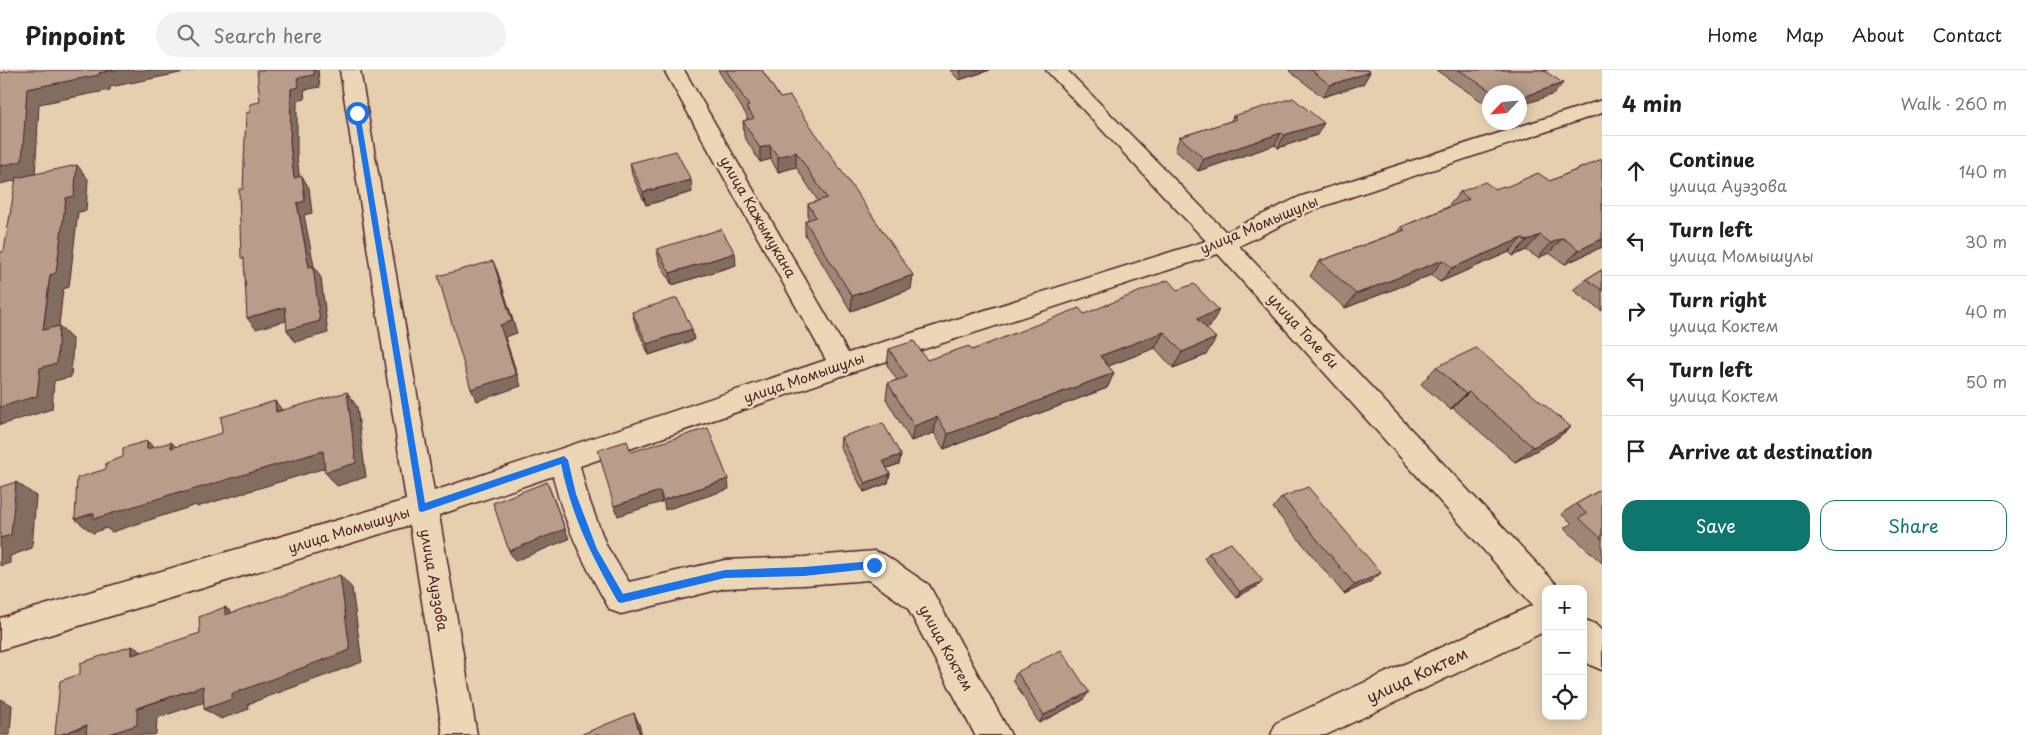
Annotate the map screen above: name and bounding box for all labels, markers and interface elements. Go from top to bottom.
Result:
search box [156,12,506,57]
text: Pinpoint [25,17,126,53]
icon: search [174,21,202,49]
text: Search here [214,21,322,49]
text: Home [1707,21,1757,48]
text: Map [1785,21,1824,48]
text: About [1852,21,1904,48]
text: Contact [1932,21,2002,48]
north arrow [1482,85,1527,130]
text: 4 min [1622,87,1682,119]
text: Walk · 260 m [1901,91,2007,115]
route start [346,102,369,125]
text: Continue [1669,145,1755,173]
street label: улица Кажымукана [715,152,802,282]
icon: ahead [1622,157,1650,185]
text: 140 m [1959,159,2007,183]
text: улица Ауэзова [1669,173,1787,197]
street label: улица Момышулы [1196,190,1321,259]
text: Turn left [1669,215,1753,243]
icon: left [1622,227,1650,255]
text: 30 m [1965,229,2007,253]
text: улица Момышулы [1669,243,1814,267]
text: Turn right [1669,285,1767,313]
street label: улица Толе би [1263,288,1344,373]
icon: right [1622,297,1650,325]
text: 40 m [1965,299,2007,323]
text: улица Коктем [1669,313,1778,337]
street label: улица Момышулы [741,347,867,408]
text: Turn left [1669,355,1753,383]
icon: left [1622,367,1650,395]
text: 50 m [1966,369,2007,393]
text: улица Коктем [1669,383,1778,407]
icon: arrive [1622,437,1650,465]
text: Arrive at destination [1669,437,1873,465]
button: Save [1622,500,1810,551]
button: Share [1820,500,2007,551]
street label: улица Момышулы [285,501,412,558]
street label: улица Ауэзова [415,527,454,633]
route end [863,554,886,577]
map controls [1542,585,1587,720]
button: + [1542,585,1587,630]
street label: улица Коктем [914,601,979,695]
button: − [1542,630,1587,675]
street label: улица Коктем [1362,640,1471,708]
button: locate [1542,675,1587,720]

